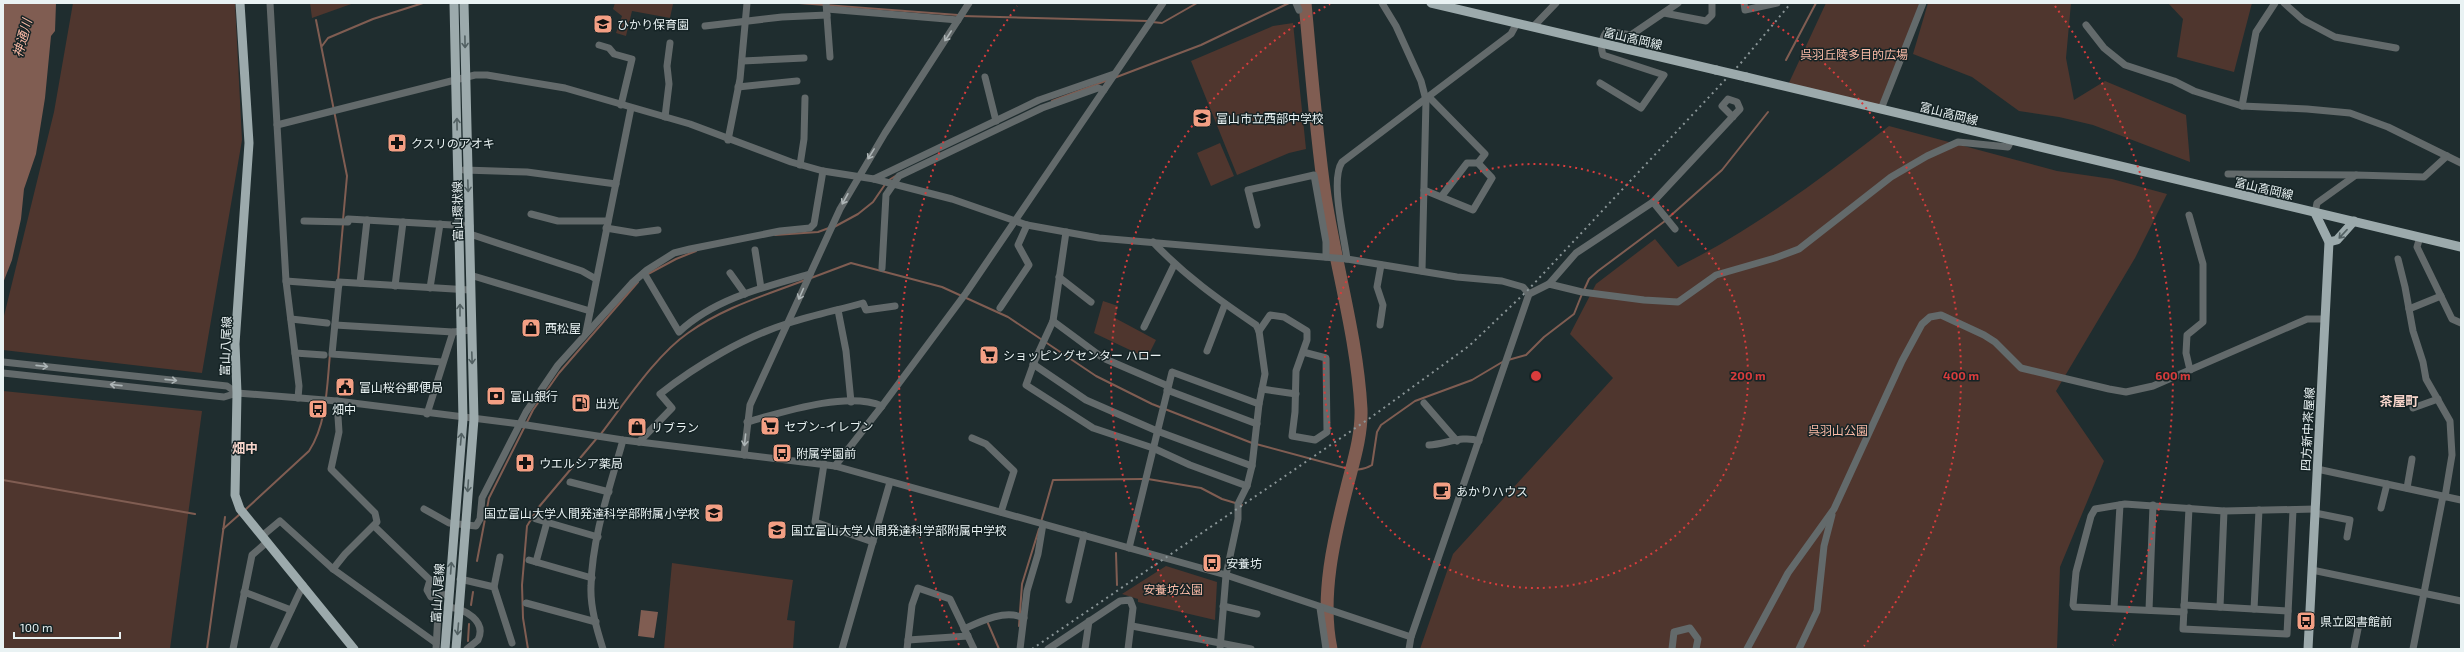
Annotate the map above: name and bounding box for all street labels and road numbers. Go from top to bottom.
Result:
street label: 富山高岡線 [1602,24,1664,52]
street label: 富山高岡線 [1918,99,1980,127]
street label: 富山高岡線 [2233,174,2295,202]
street label: 富山環状線 [449,181,465,241]
street label: 富山八尾線 [217,316,233,376]
street label: 四方新中茶屋線 [2298,387,2316,471]
street label: 富山八尾線 [428,563,446,623]

